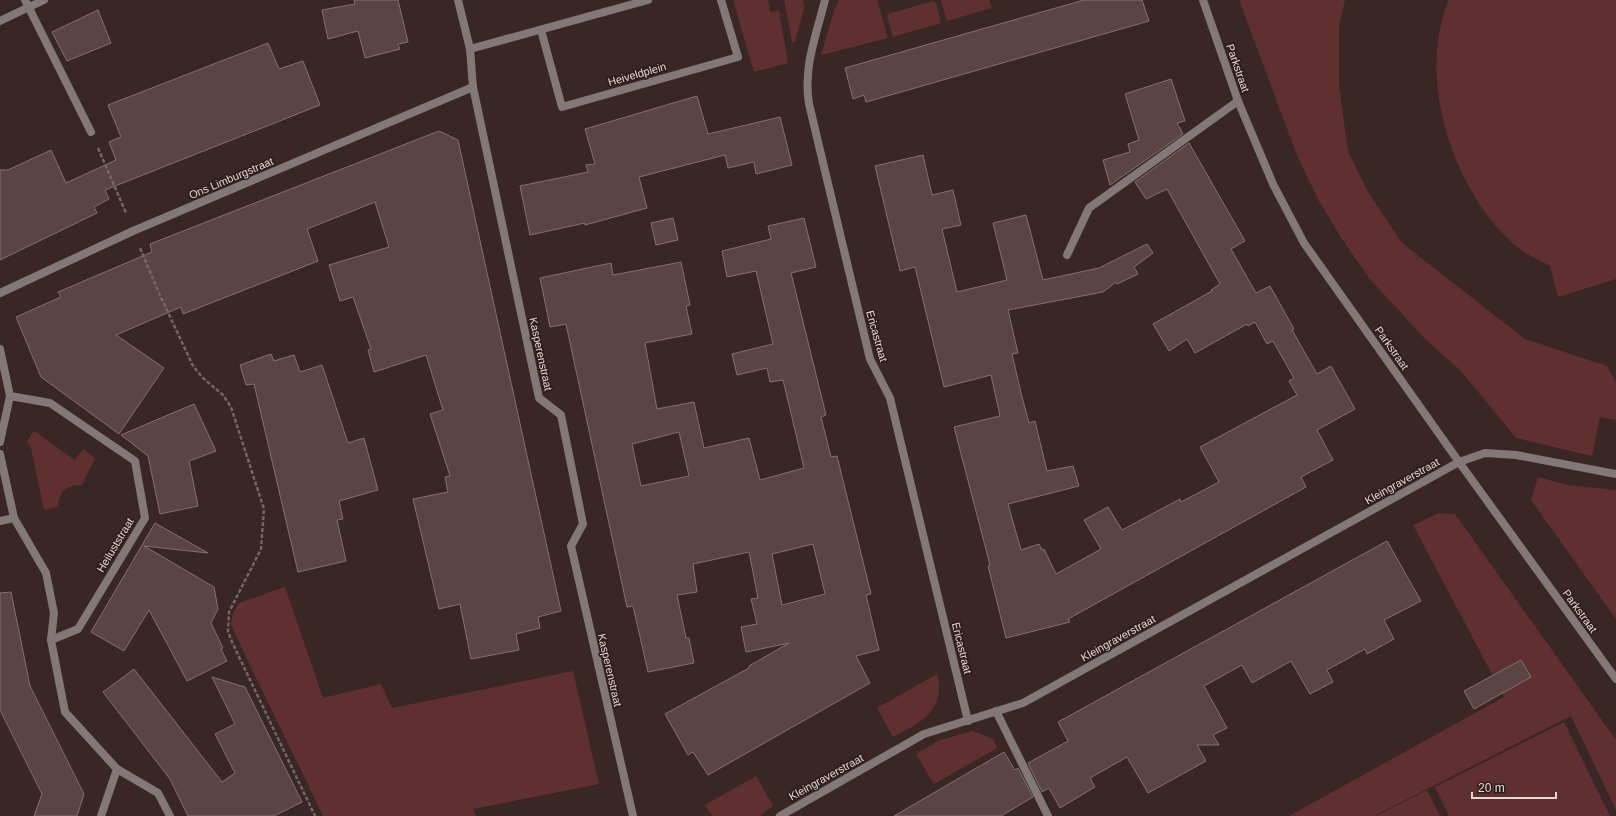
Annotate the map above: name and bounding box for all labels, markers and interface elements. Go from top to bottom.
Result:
street label: Parkstraat [1224,42,1252,94]
street label: Heiveldplein [607,60,667,88]
street label: Ons Limburgstraat [187,155,275,201]
street label: Ericastraat [864,309,890,363]
street label: Kasperenstraat [527,316,555,392]
street label: Parkstraat [1373,324,1411,372]
street label: Kleingraverstraat [1363,456,1441,506]
street label: Heiluststraat [94,516,136,574]
street label: Parkstraat [1560,587,1600,635]
street label: Kleingraverstraat [1079,613,1157,663]
street label: Ericastraat [950,621,974,675]
street label: Kasperenstraat [596,632,624,708]
street label: Kleingraverstraat [787,752,865,802]
scale bar [1472,774,1556,800]
text: 20 m [1478,781,1505,795]

